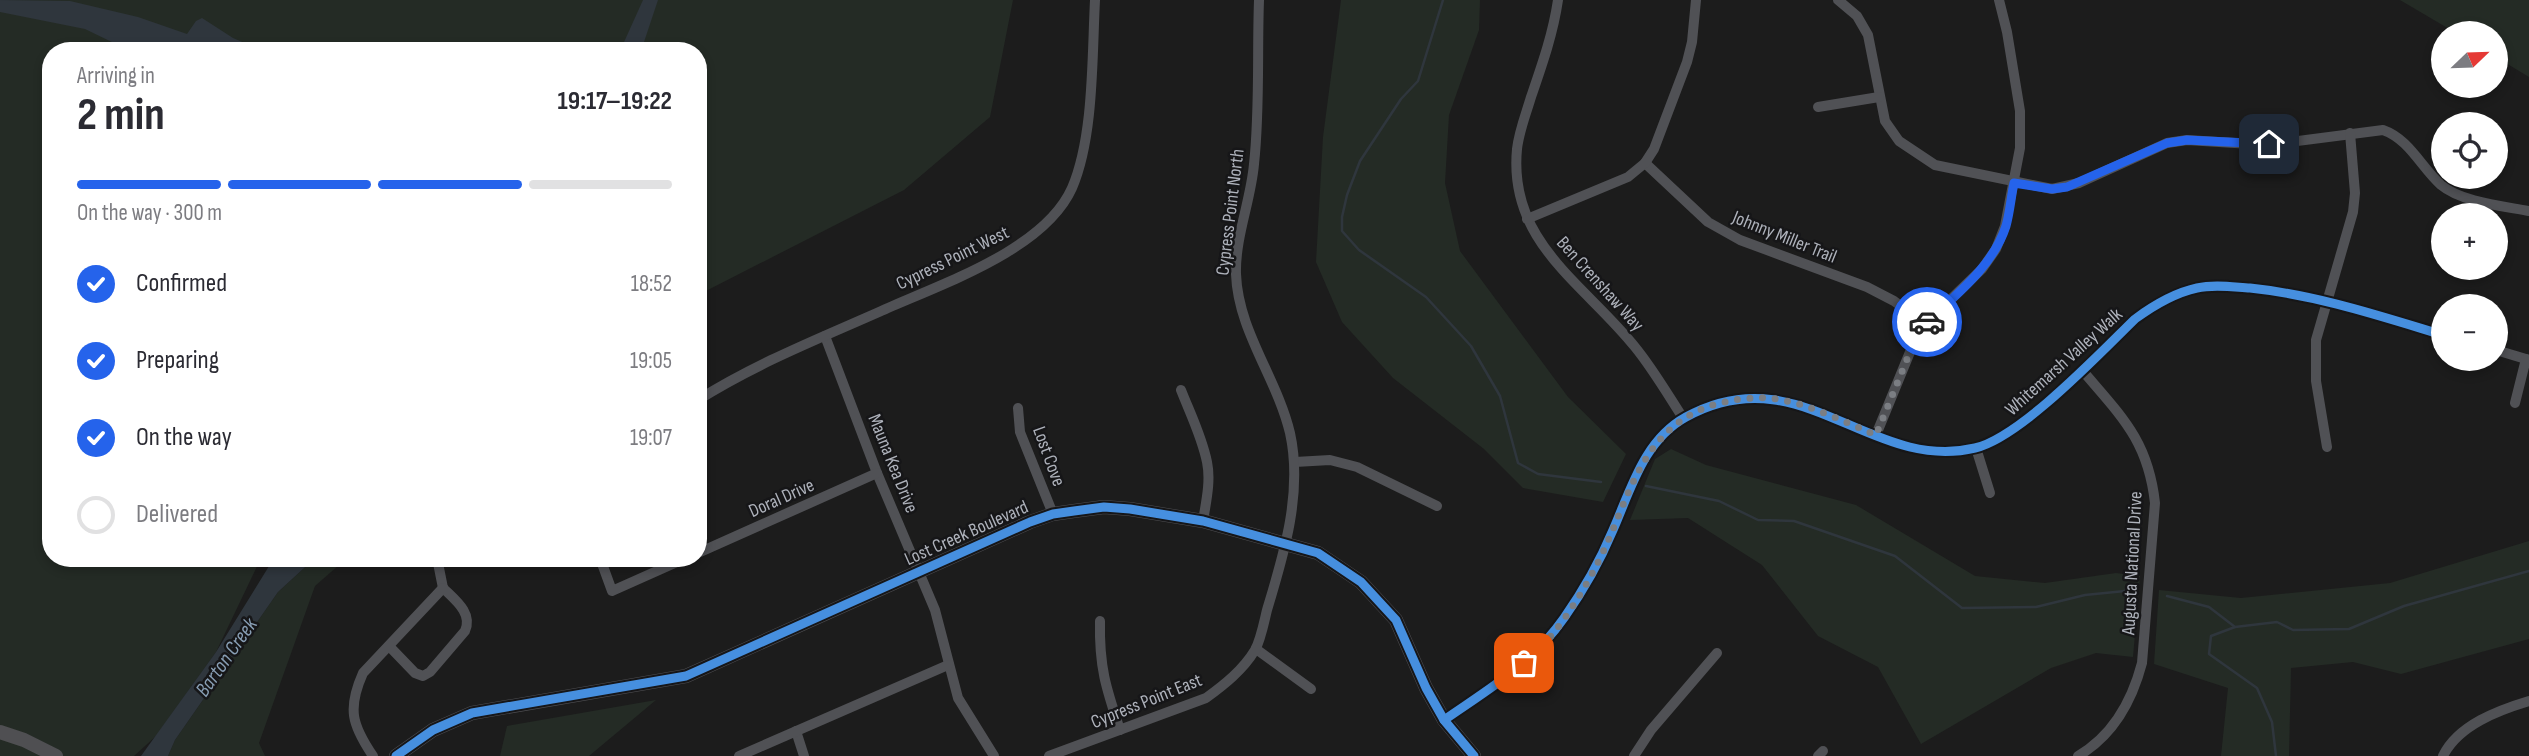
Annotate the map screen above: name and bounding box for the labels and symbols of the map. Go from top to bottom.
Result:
north arrow [2431,21,2508,98]
pin [2239,114,2299,174]
street label: Cypress Point North [1211,148,1250,277]
street label: Johnny Miller Trail [1728,206,1840,269]
street label: Cypress Point West [893,221,1013,296]
street label: Ben Crenshaw Way [1551,232,1649,337]
courier [1892,287,1962,357]
street label: Whitemarsh Valley Walk [2001,303,2128,421]
street label: Mauna Kea Drive [862,411,923,516]
street label: Lost Cove [1027,423,1070,490]
street label: Doral Drive [745,474,818,523]
street label: Augusta National Drive [2117,491,2148,637]
street label: Lost Creek Boulevard [901,496,1032,571]
water label: Barton Creek [190,612,263,701]
pin [1494,633,1554,693]
street label: Cypress Point East [1088,669,1206,734]

